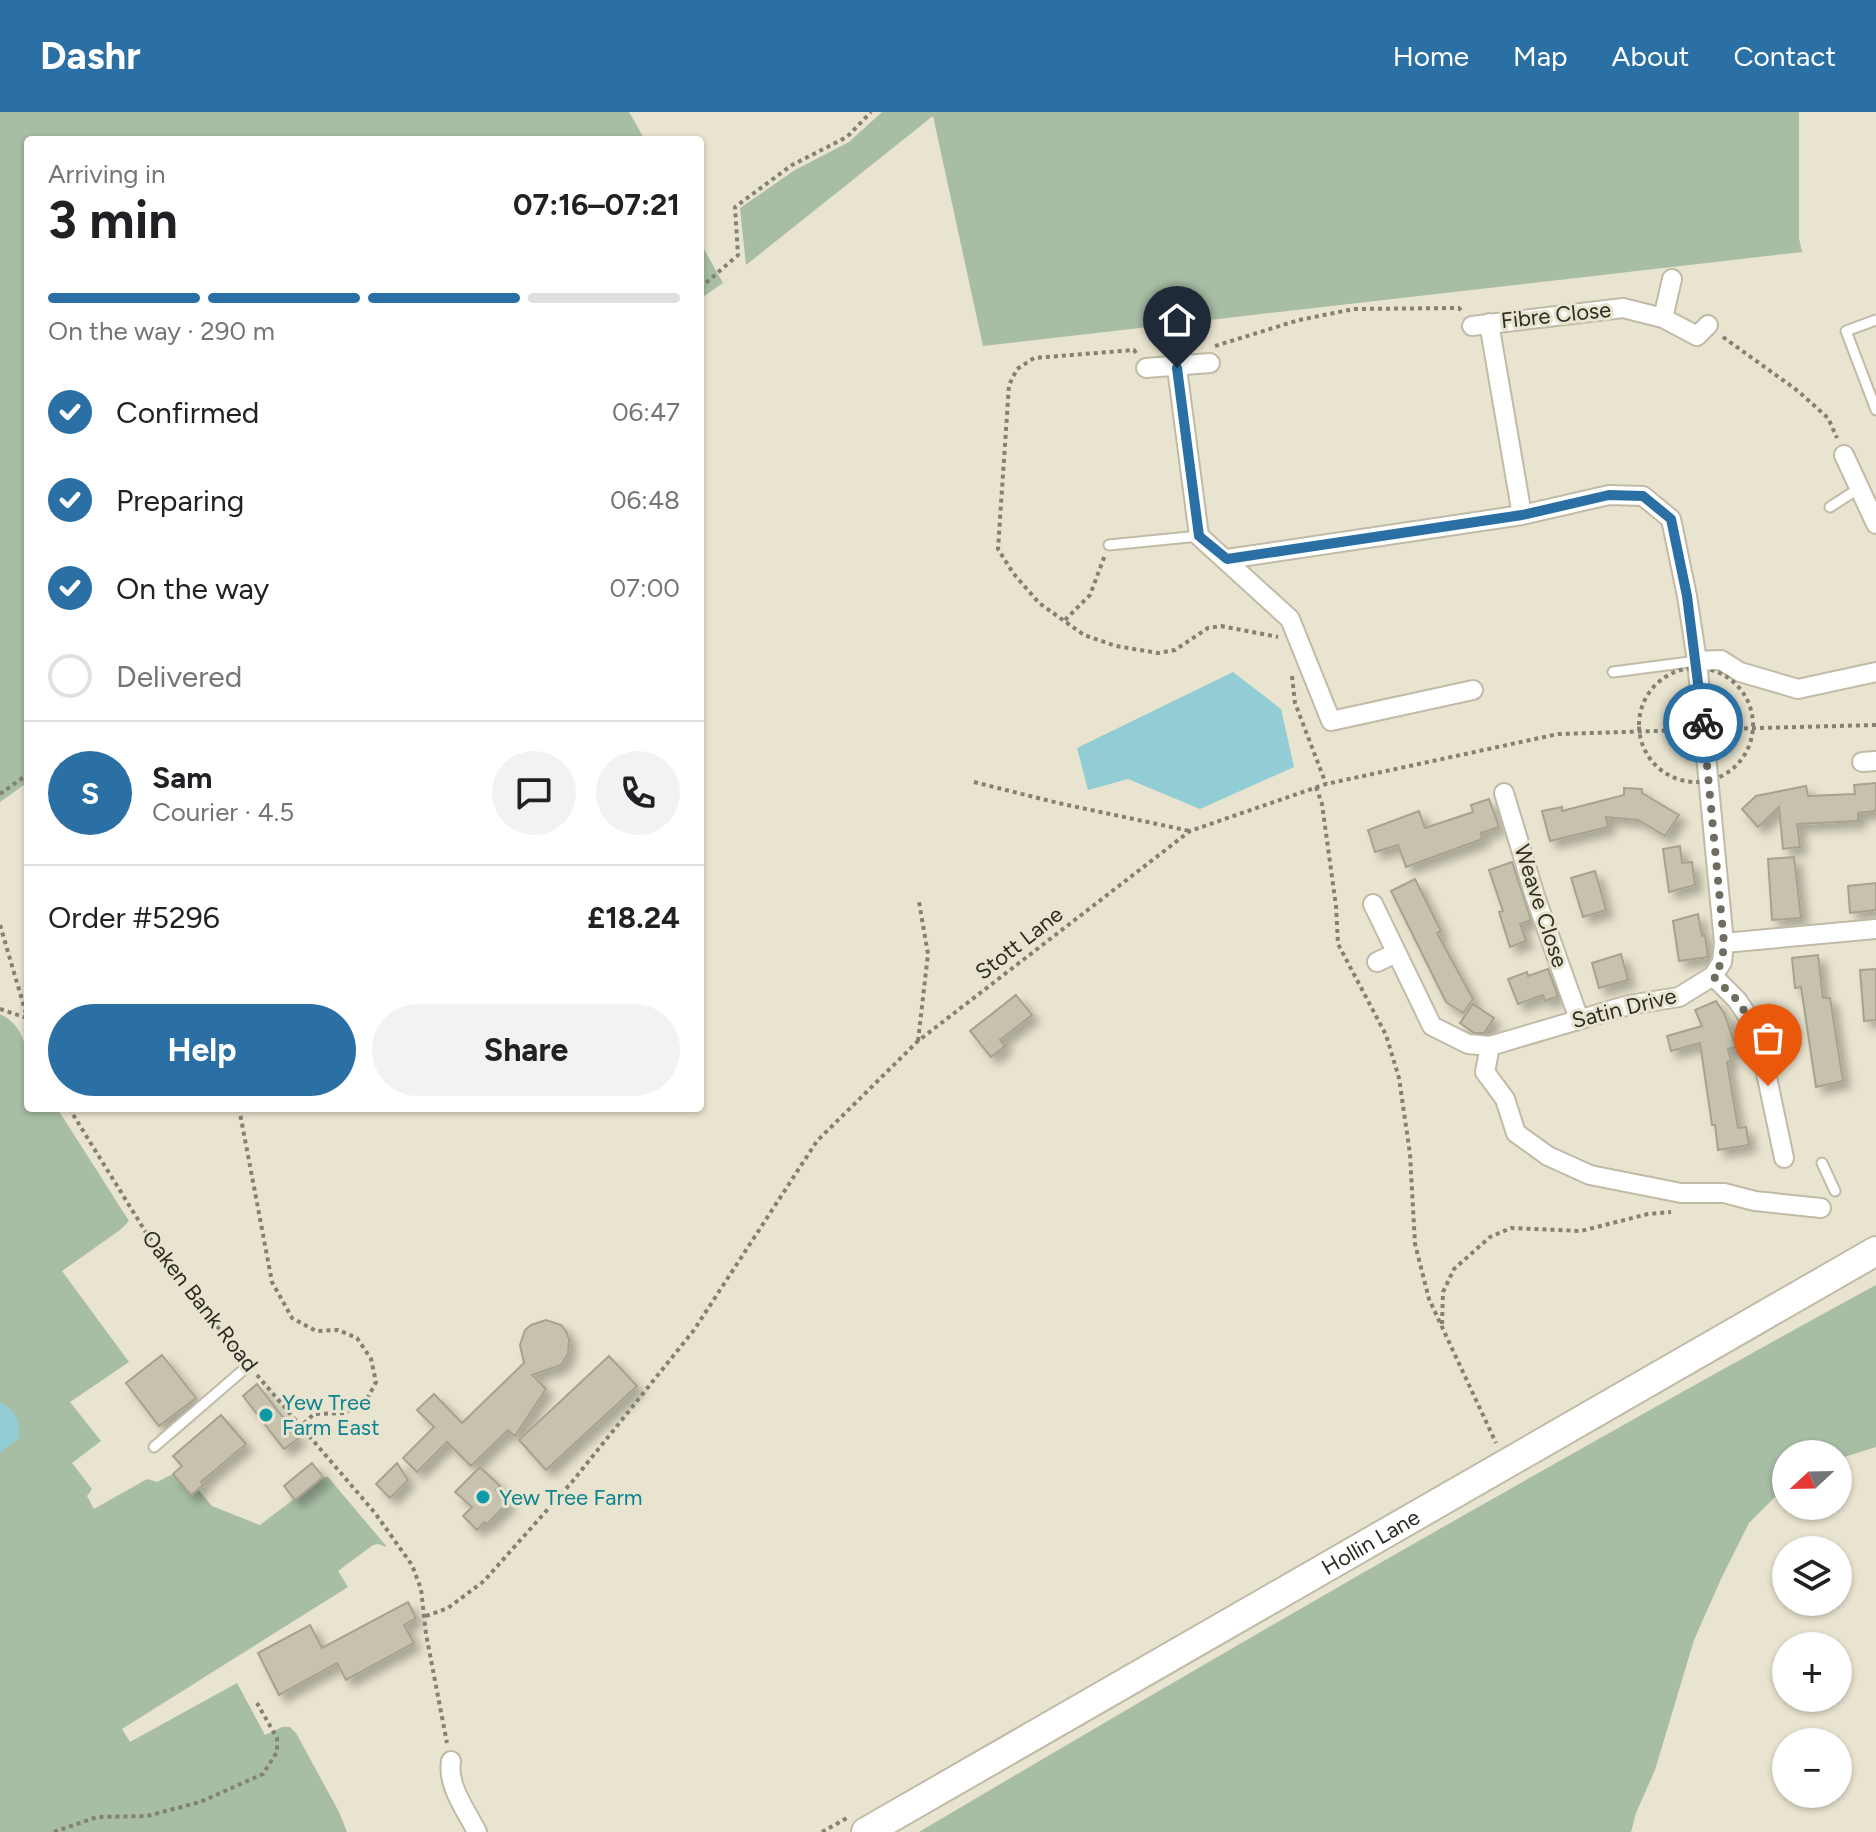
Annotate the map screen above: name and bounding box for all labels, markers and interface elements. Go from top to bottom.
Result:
text: Dashr [40,33,141,79]
text: Home [1393,39,1469,73]
text: Map [1513,39,1568,73]
text: About [1612,39,1689,73]
text: Contact [1733,39,1836,73]
text: Arriving in [48,158,166,190]
text: 07:16–07:21 [513,186,680,223]
text: 3 min [48,189,178,251]
pin [1143,286,1211,368]
street label: Fibre Close [1500,296,1612,334]
icon: home [1155,298,1199,342]
text: On the way · 290 m [48,315,275,347]
icon: check [48,390,92,434]
text: Confirmed [116,394,259,431]
text: 06:47 [612,396,680,428]
icon: check [48,478,92,522]
text: Preparing [116,482,244,519]
text: 06:48 [610,484,680,516]
icon: check [48,566,92,610]
text: On the way [116,570,269,607]
text: 07:00 [609,572,680,604]
text: Delivered [116,658,242,695]
courier [1663,683,1743,763]
icon: bike [1681,701,1725,745]
button: chat [492,751,576,835]
button: phone [596,751,680,835]
text: Sam [152,759,212,796]
text: S [81,775,99,812]
text: Courier · 4.5 [152,796,294,828]
street label: Weave Close [1508,841,1574,971]
text: Order #5296 [48,899,220,936]
text: £18.24 [587,899,680,936]
street label: Stott Lane [970,900,1068,986]
street label: Satin Drive [1569,982,1679,1034]
button: Help [48,1004,356,1096]
button: Share [372,1004,680,1096]
pin [1734,1004,1802,1086]
icon: bag [1746,1016,1790,1060]
street label: Oaken Bank Road [136,1225,264,1377]
place label: Yew Tree Farm East [282,1389,379,1441]
marker: Yew Tree Farm East [257,1406,275,1424]
north arrow [1772,1440,1852,1520]
map controls [1772,1440,1852,1808]
place label: Yew Tree Farm [499,1484,643,1511]
marker: Yew Tree Farm [474,1488,492,1506]
street label: Hollin Lane [1317,1503,1424,1581]
button: layers [1772,1536,1852,1616]
button: + [1772,1632,1852,1712]
button: − [1772,1728,1852,1808]

